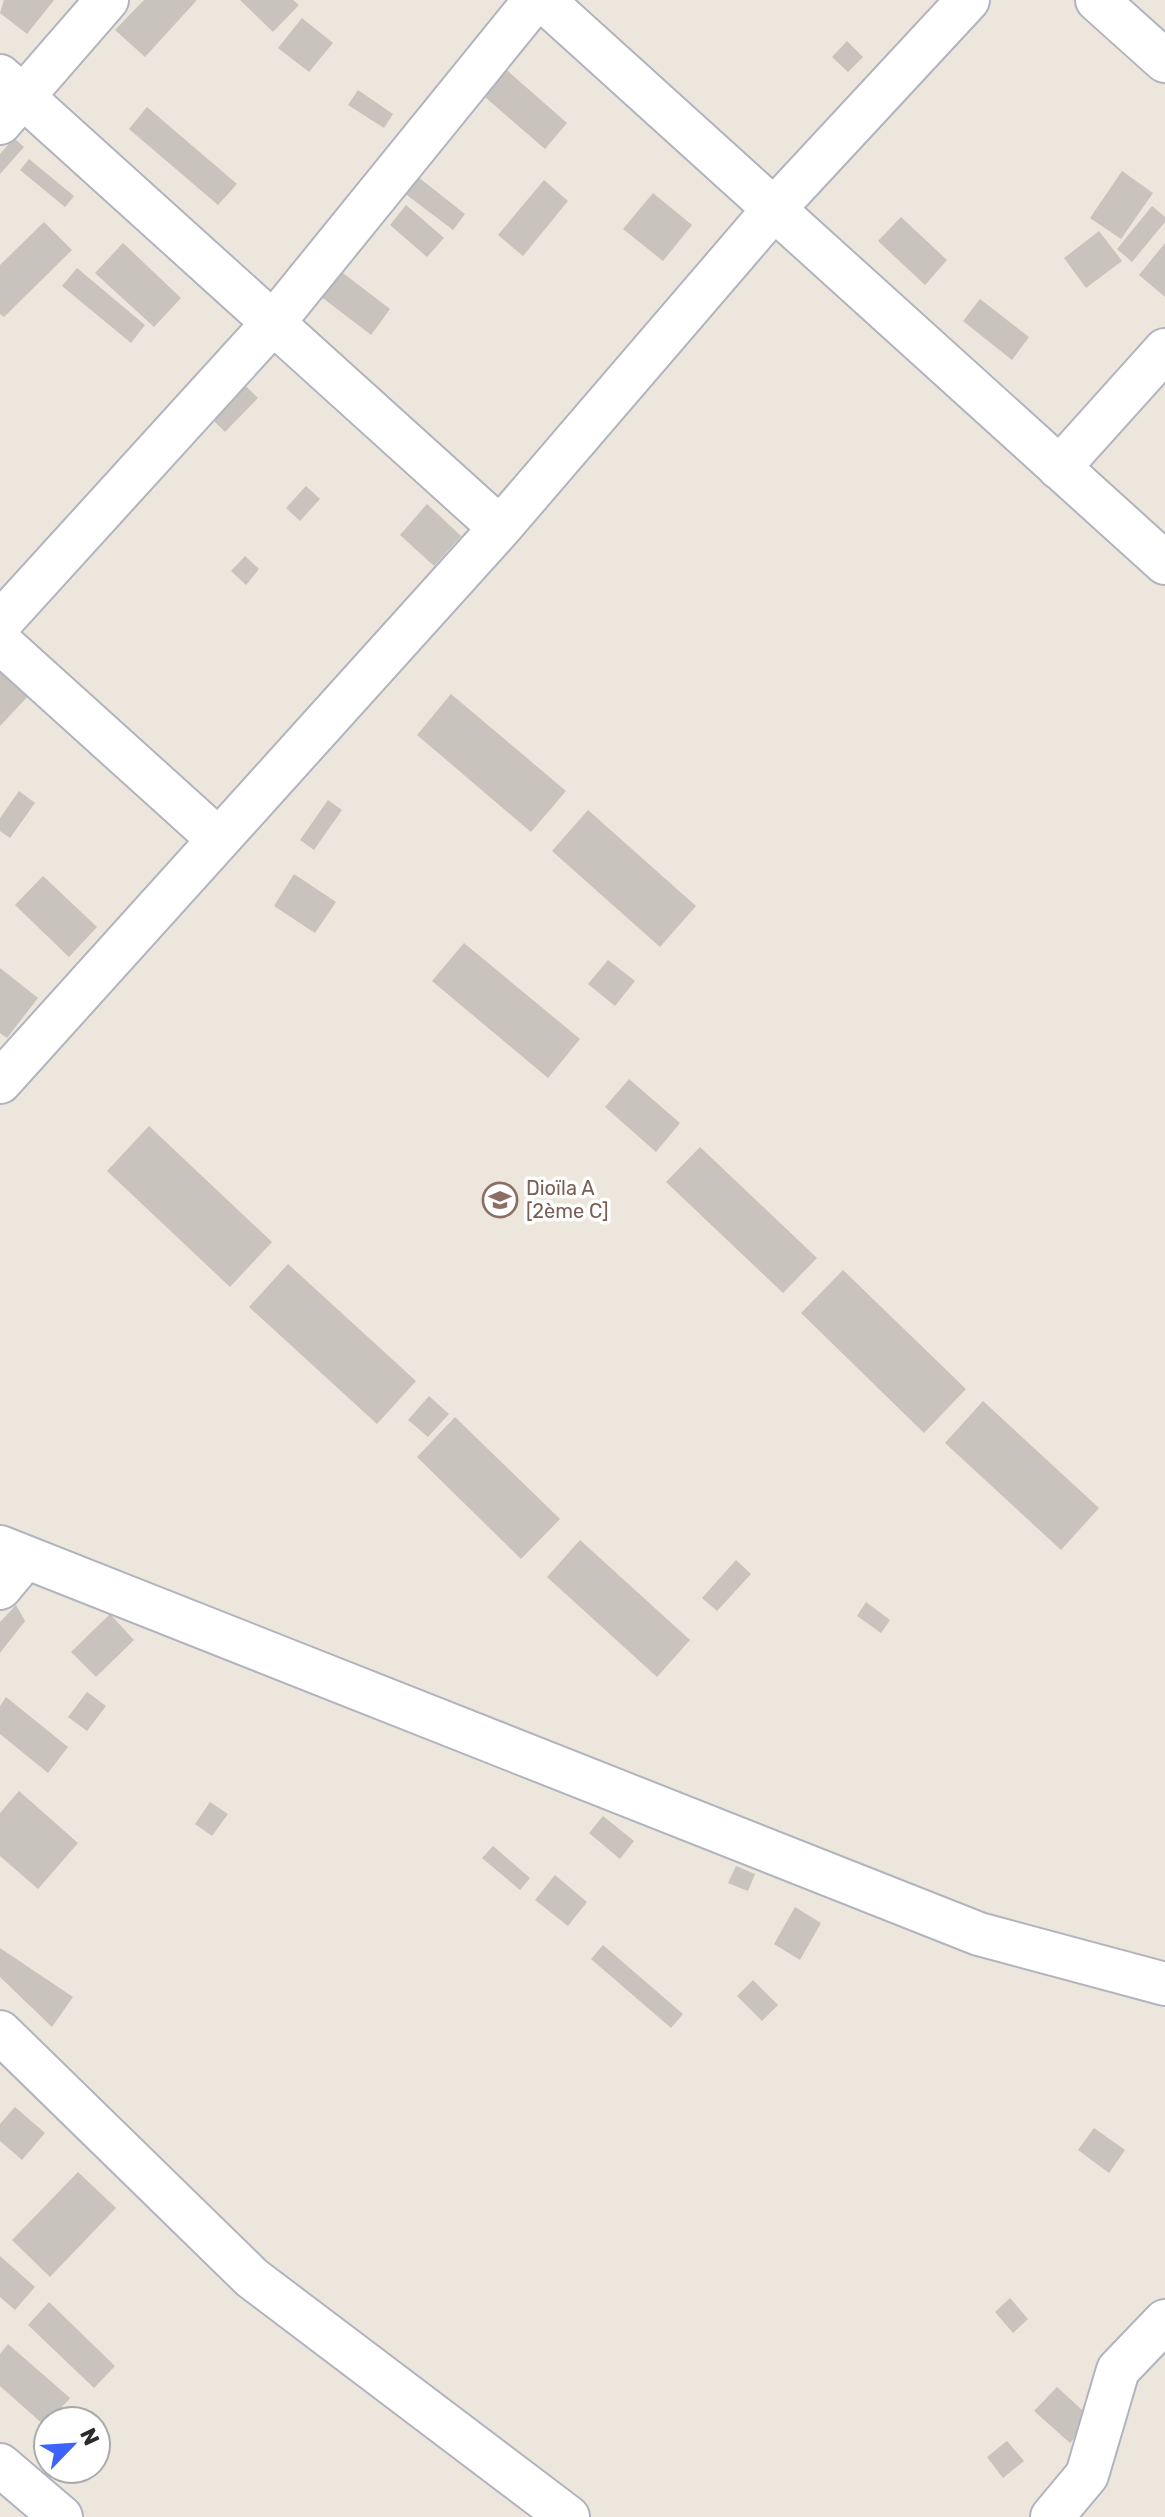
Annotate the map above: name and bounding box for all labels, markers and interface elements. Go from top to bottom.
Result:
place label: Dioïla A [2ème C] [526,1176,608,1223]
school or university icon: Dioïla A [2ème C] [481,1181,519,1219]
north arrow [32,2405,112,2485]
text: N [74,2424,105,2450]

